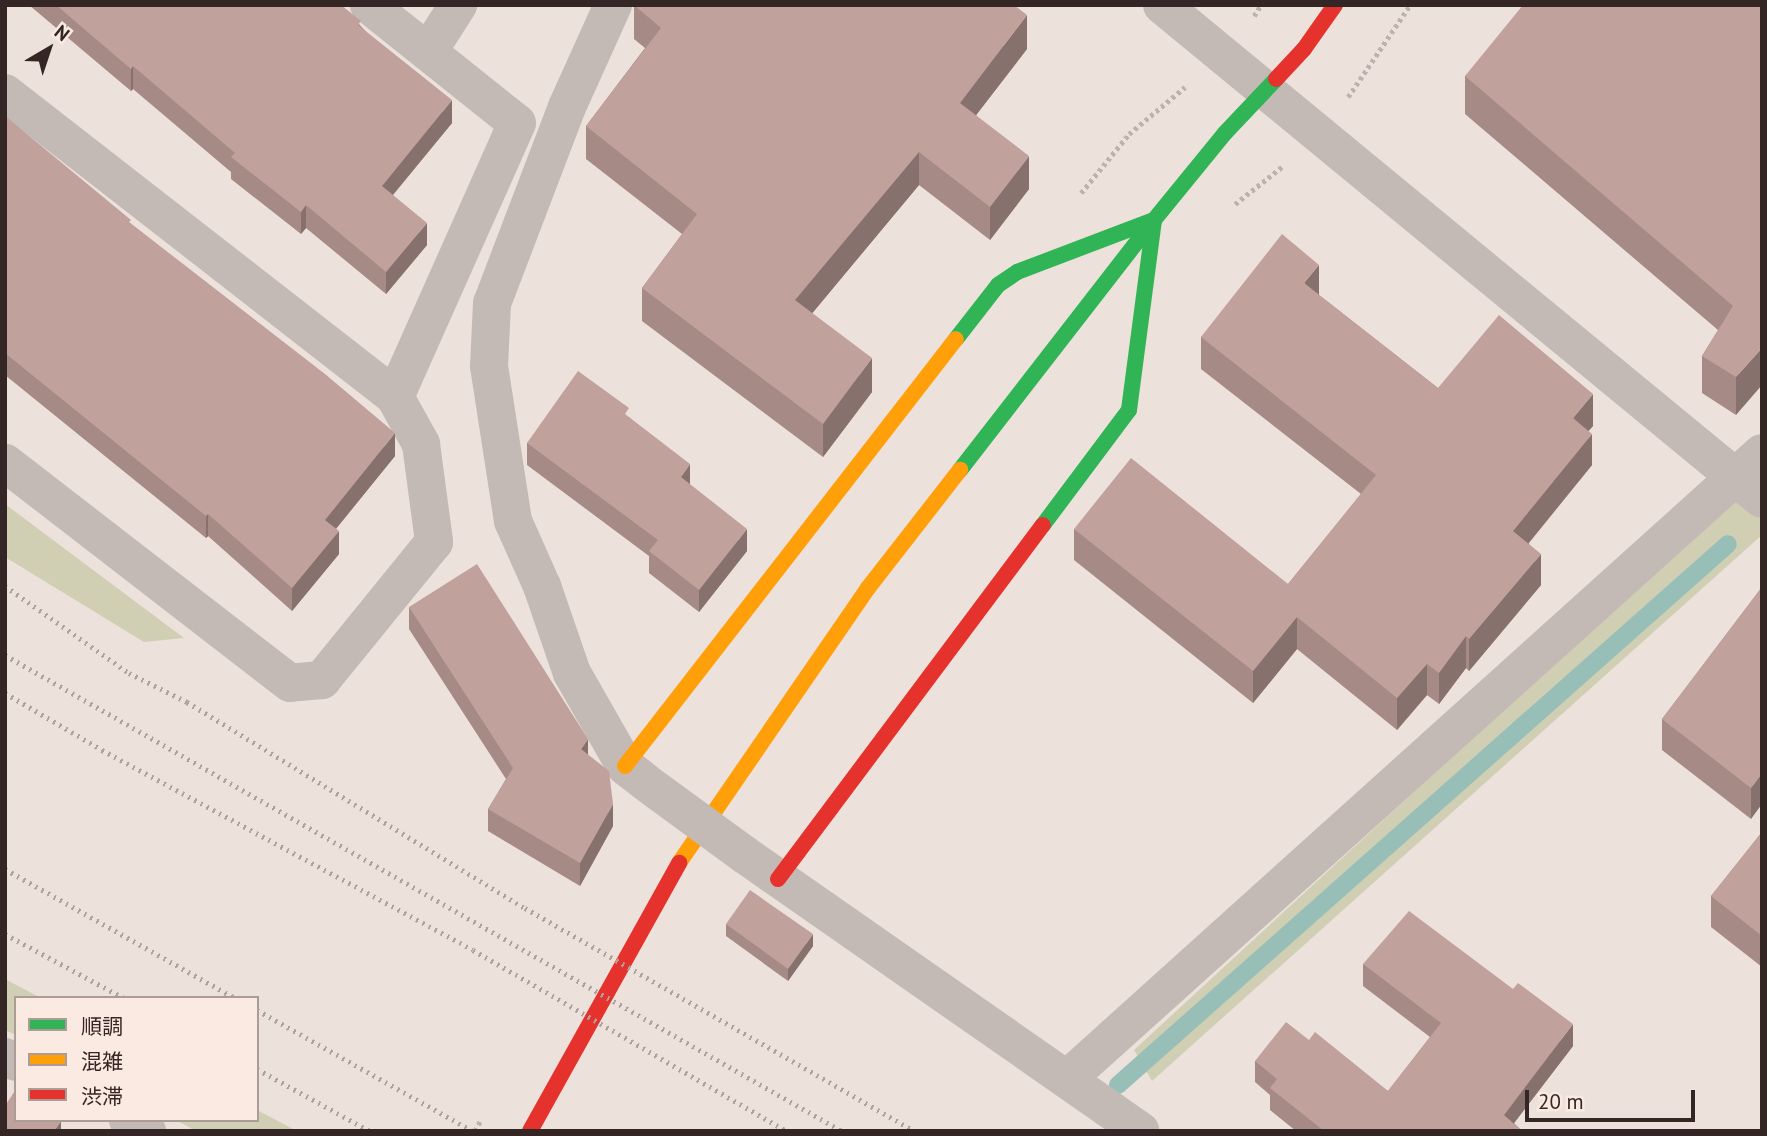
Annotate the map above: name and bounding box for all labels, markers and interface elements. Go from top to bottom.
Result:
north arrow [14,14,84,84]
text: N [50,19,75,46]
legend [14,996,259,1122]
text: 順調 [81,1013,123,1040]
text: 混雑 [81,1048,123,1075]
scale bar [1529,1076,1699,1120]
text: 渋滞 [81,1083,123,1110]
text: 20 m [1538,1088,1584,1115]

